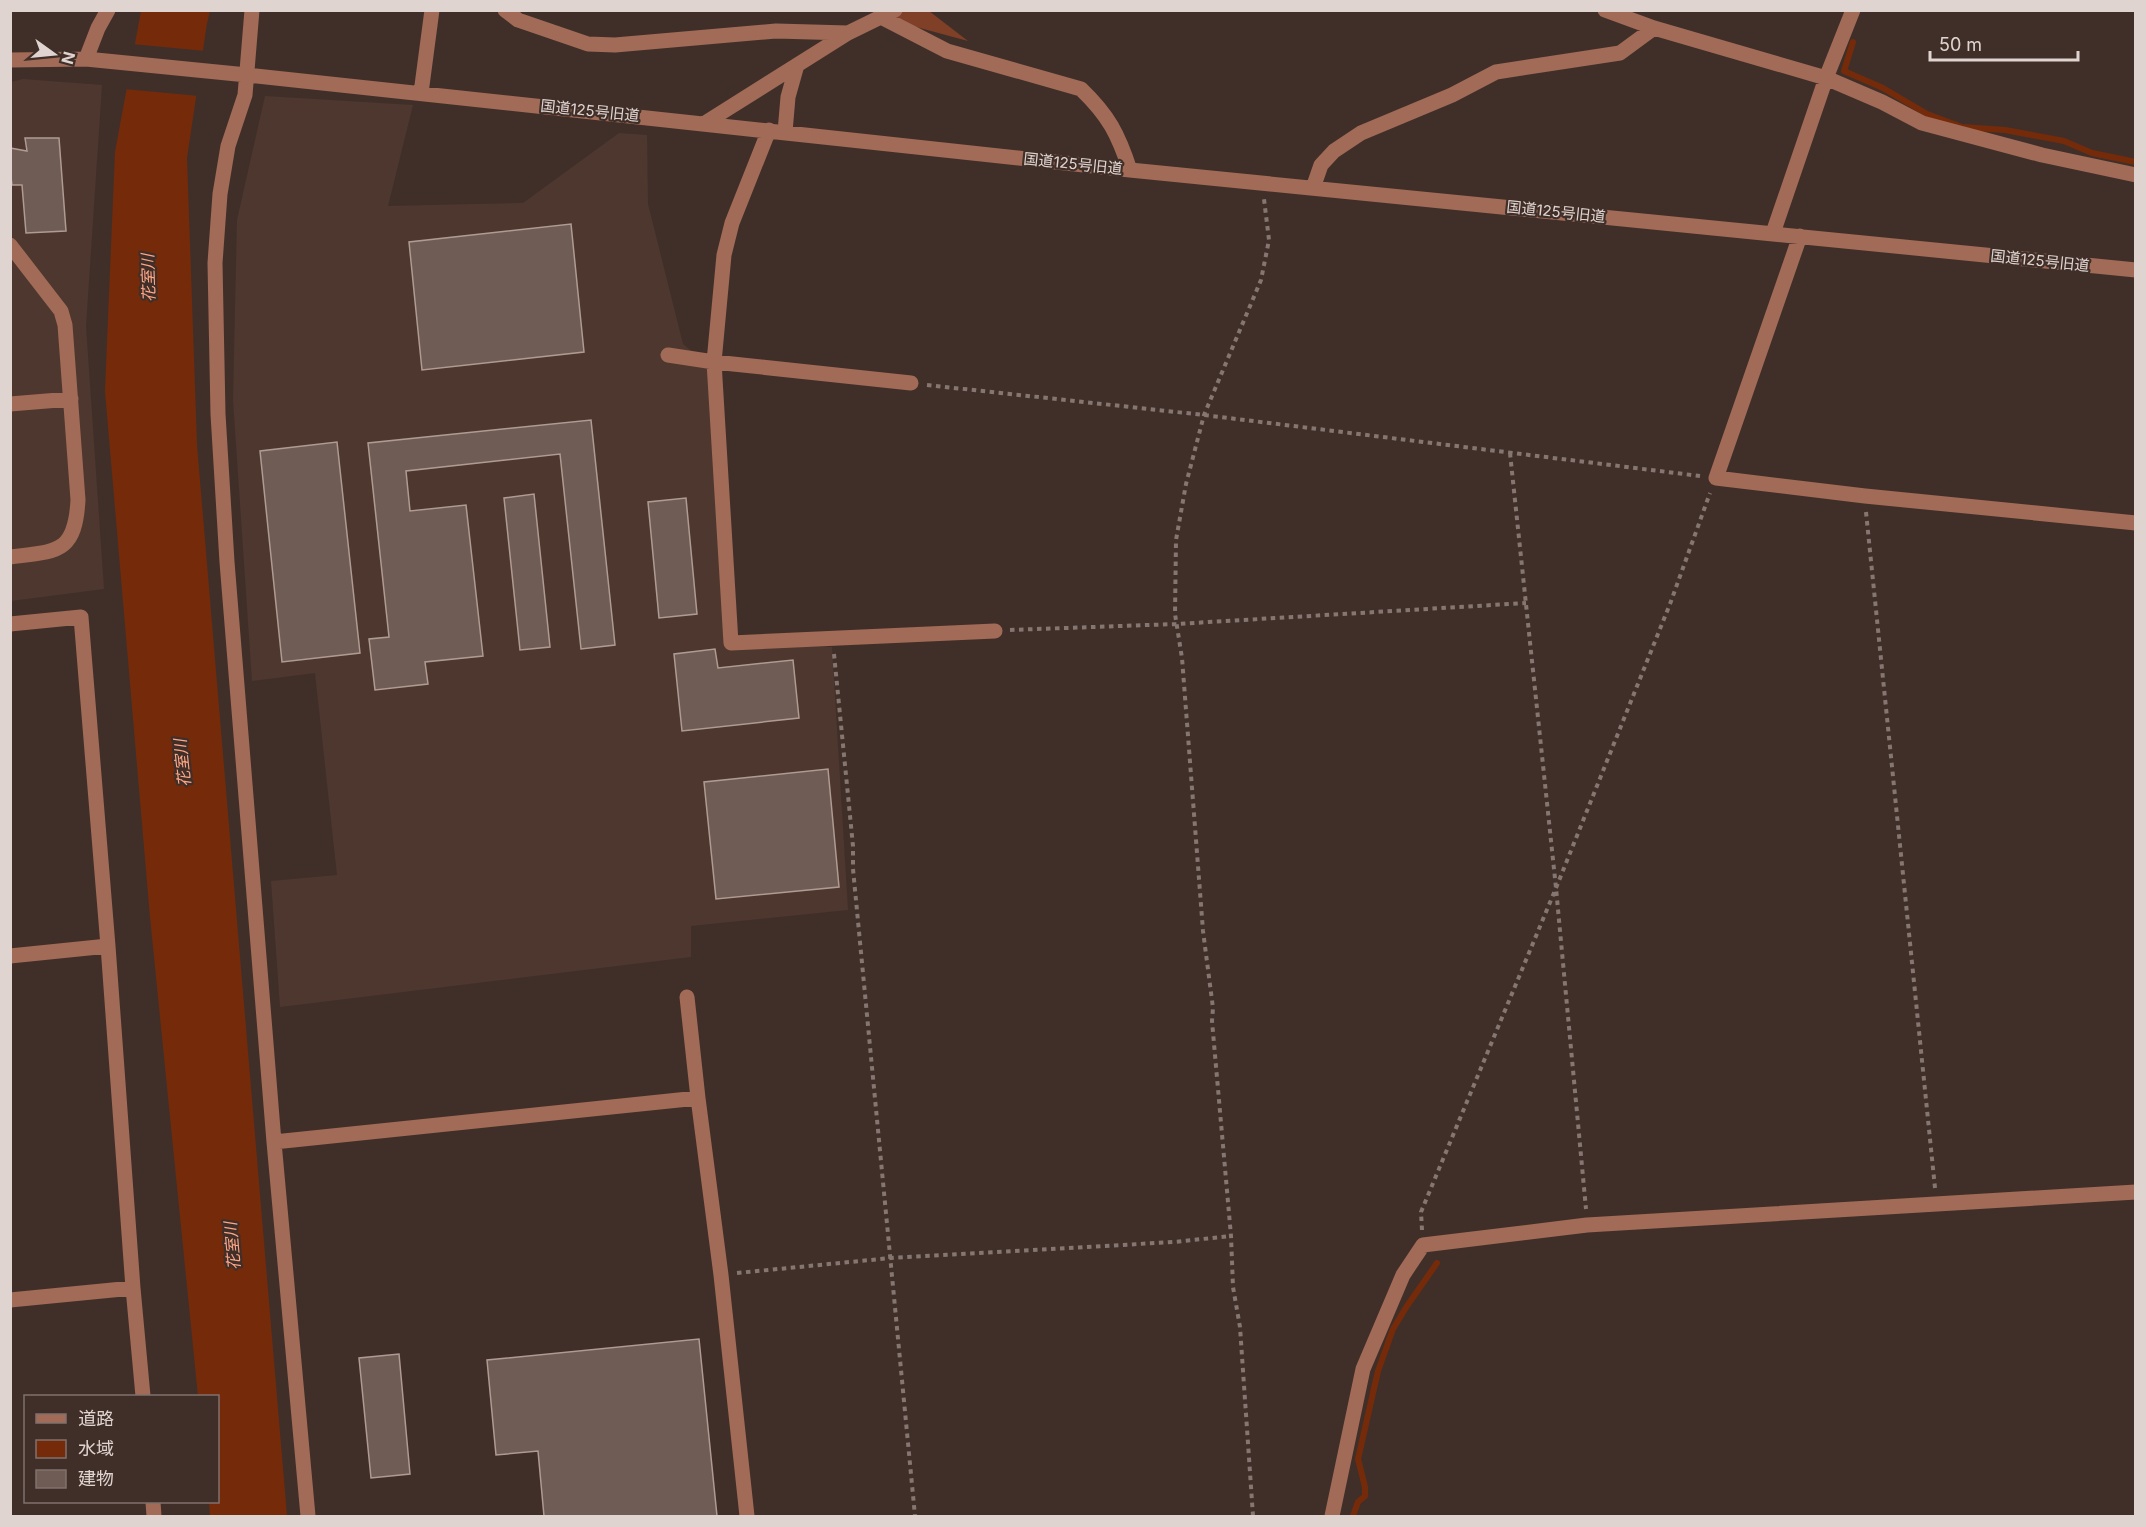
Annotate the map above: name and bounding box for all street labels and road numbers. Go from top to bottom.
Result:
street label: 国道125号旧道 [540,96,640,125]
street label: 国道125号旧道 [1023,149,1123,178]
street label: 国道125号旧道 [1506,197,1606,226]
street label: 国道125号旧道 [1990,246,2090,275]

